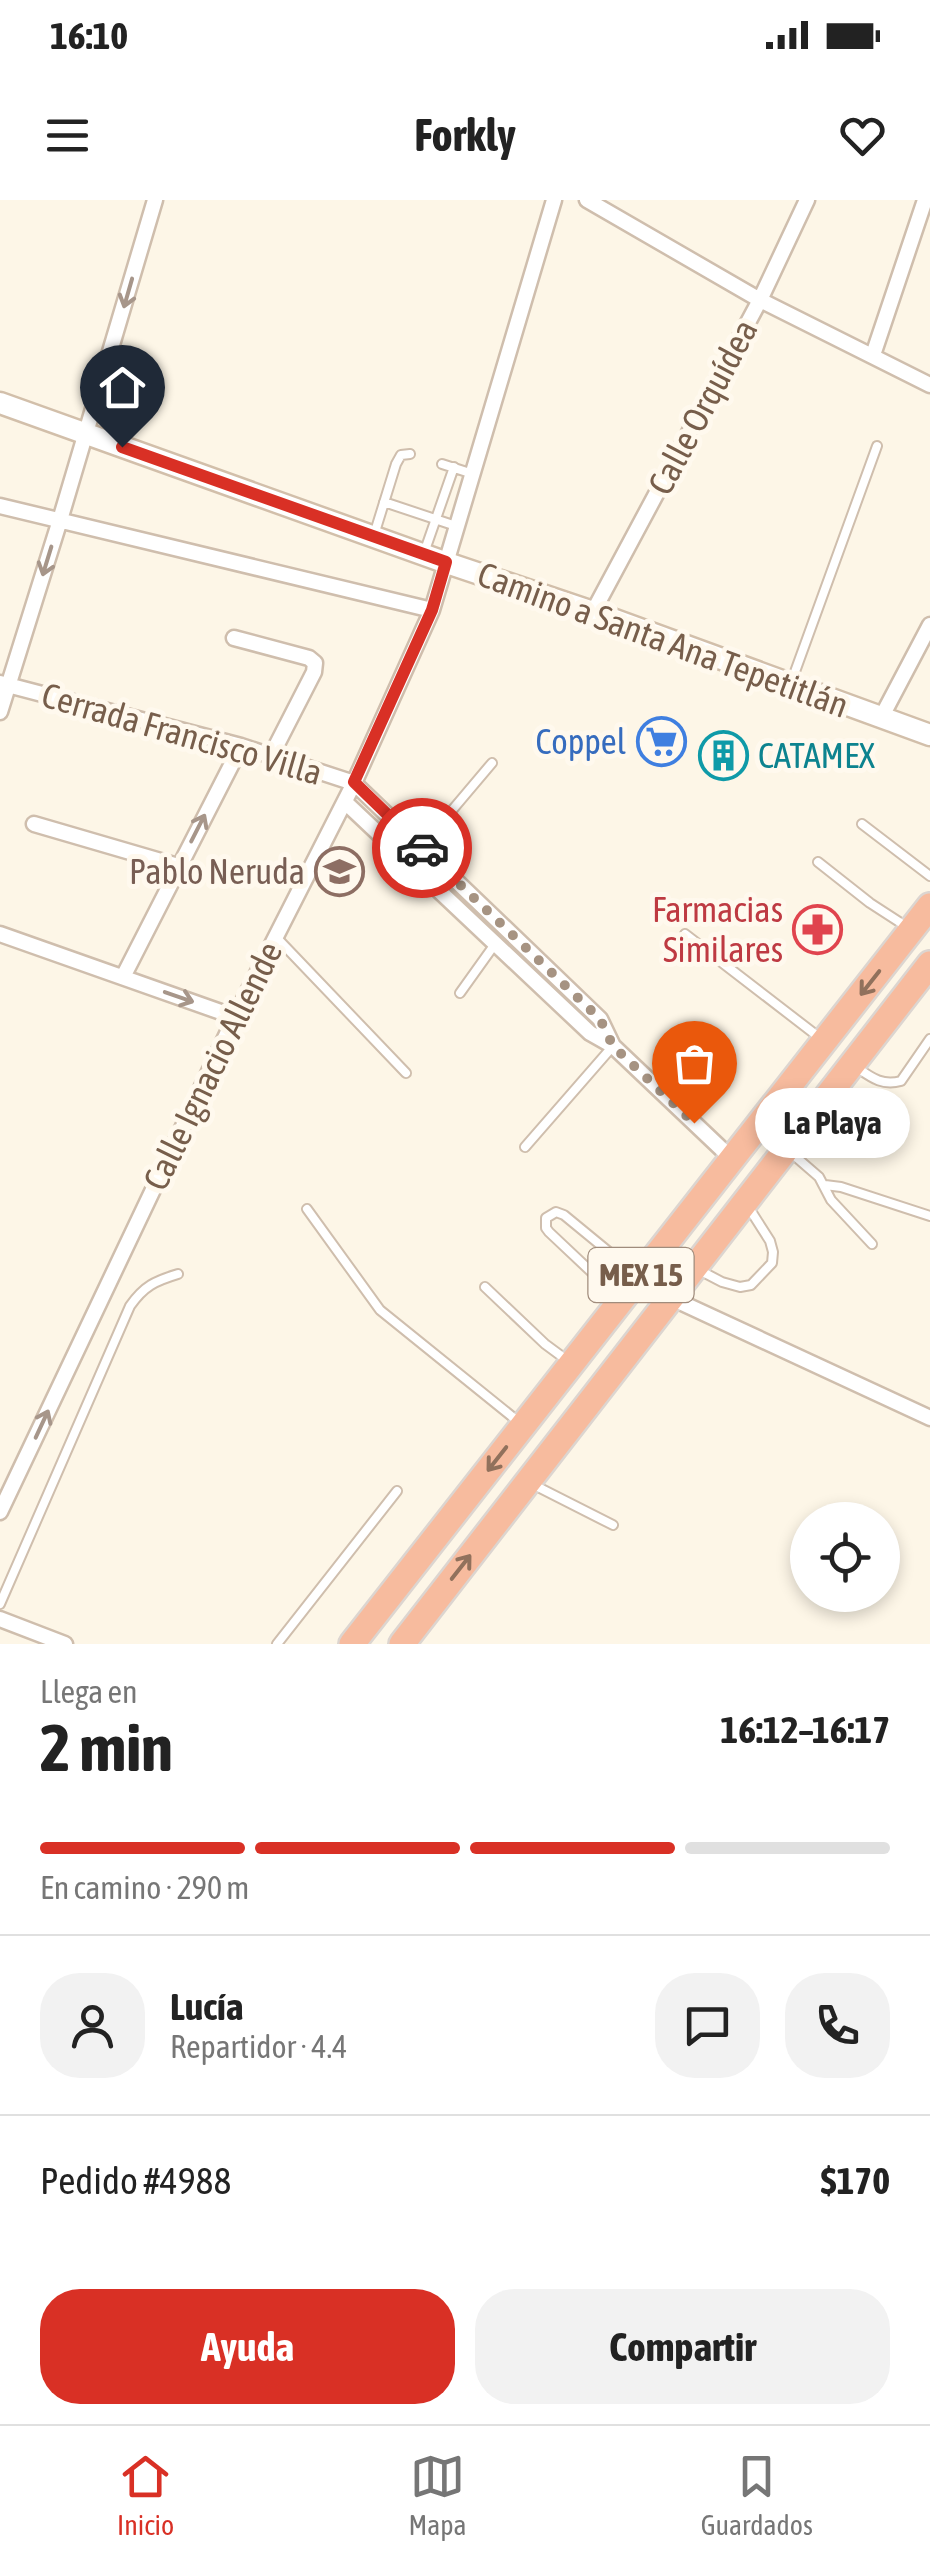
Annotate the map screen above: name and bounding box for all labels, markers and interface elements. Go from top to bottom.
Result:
text: 16:10 [50,14,128,57]
icon: menu [40,108,95,163]
icon: heart [835,108,890,163]
text: Forkly [414,109,516,161]
one-way arrow [118,277,136,309]
street label: Calle Orquídea [639,312,765,501]
pin [80,345,165,448]
icon: home [95,360,150,415]
one-way arrow [37,545,55,577]
street label: Camino a Santa Ana Tepetitlán [473,553,854,725]
street label: Cerrada Francisco Villa [38,674,327,792]
supermarket icon: Coppel [635,716,687,768]
place label: Coppel [535,721,626,761]
building icon: CATAMEX [697,730,749,782]
place label: CATAMEX [758,735,875,775]
courier [372,798,472,898]
one-way arrow [189,813,208,843]
icon: car [395,821,450,876]
school or university icon: Pablo Neruda [314,846,366,898]
place label: Pablo Neruda [129,851,305,891]
place label: Farmacias Similares [652,889,783,969]
pharmacy icon: Farmacias Similares [792,904,844,956]
street label: Calle Ignacio Allende [135,935,289,1196]
one-way arrow [859,969,881,995]
one-way arrow [162,989,193,1007]
pin [652,1021,737,1124]
icon: bag [667,1036,722,1091]
callout: La Playa [754,1088,909,1158]
text: La Playa [783,1104,882,1141]
road number: MEX 15 [588,1248,694,1302]
one-way arrow [33,1410,52,1440]
one-way arrow [487,1445,508,1472]
map controls [790,1502,900,1612]
button: locate [790,1502,900,1612]
one-way arrow [451,1554,472,1581]
text: Llega en [40,1673,138,1710]
text: 16:12–16:17 [720,1708,890,1751]
text: 2 min [40,1710,173,1785]
text: En camino · 290 m [40,1869,249,1906]
button: person [40,1973,145,2078]
button: chat [655,1973,760,2078]
button: phone [785,1973,890,2078]
text: Lucía [170,1985,244,2028]
text: Repartidor · 4.4 [170,2028,347,2065]
text: Pedido #4988 [40,2159,231,2202]
text: $170 [820,2159,890,2202]
button: Ayuda [40,2289,455,2404]
button: Compartir [475,2289,890,2404]
tab: Inicio [117,2449,174,2541]
tab: Mapa [408,2449,466,2541]
tab: Guardados [701,2449,813,2541]

